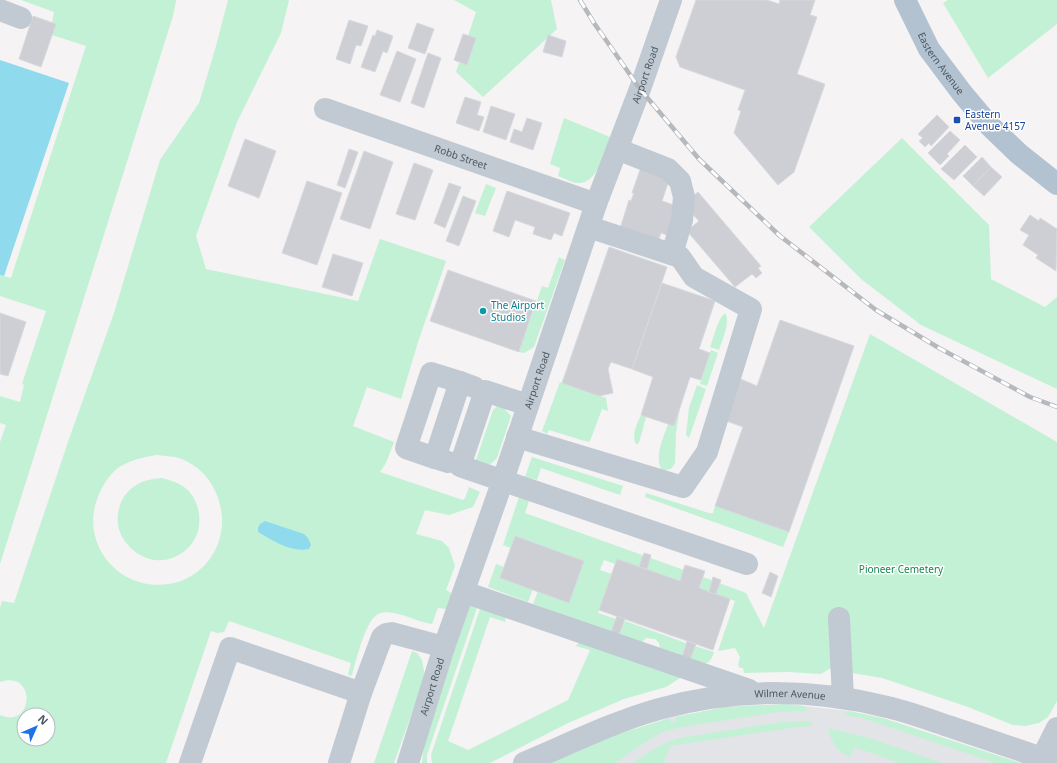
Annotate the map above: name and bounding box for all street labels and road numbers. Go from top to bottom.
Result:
street label: Eastern Avenue [915,30,968,98]
street label: Airport Road [628,44,661,105]
street label: Robb Street [433,141,490,172]
street label: Airport Road [520,350,553,411]
street label: Airport Road [416,656,447,717]
street label: Wilmer Avenue [754,686,827,703]

